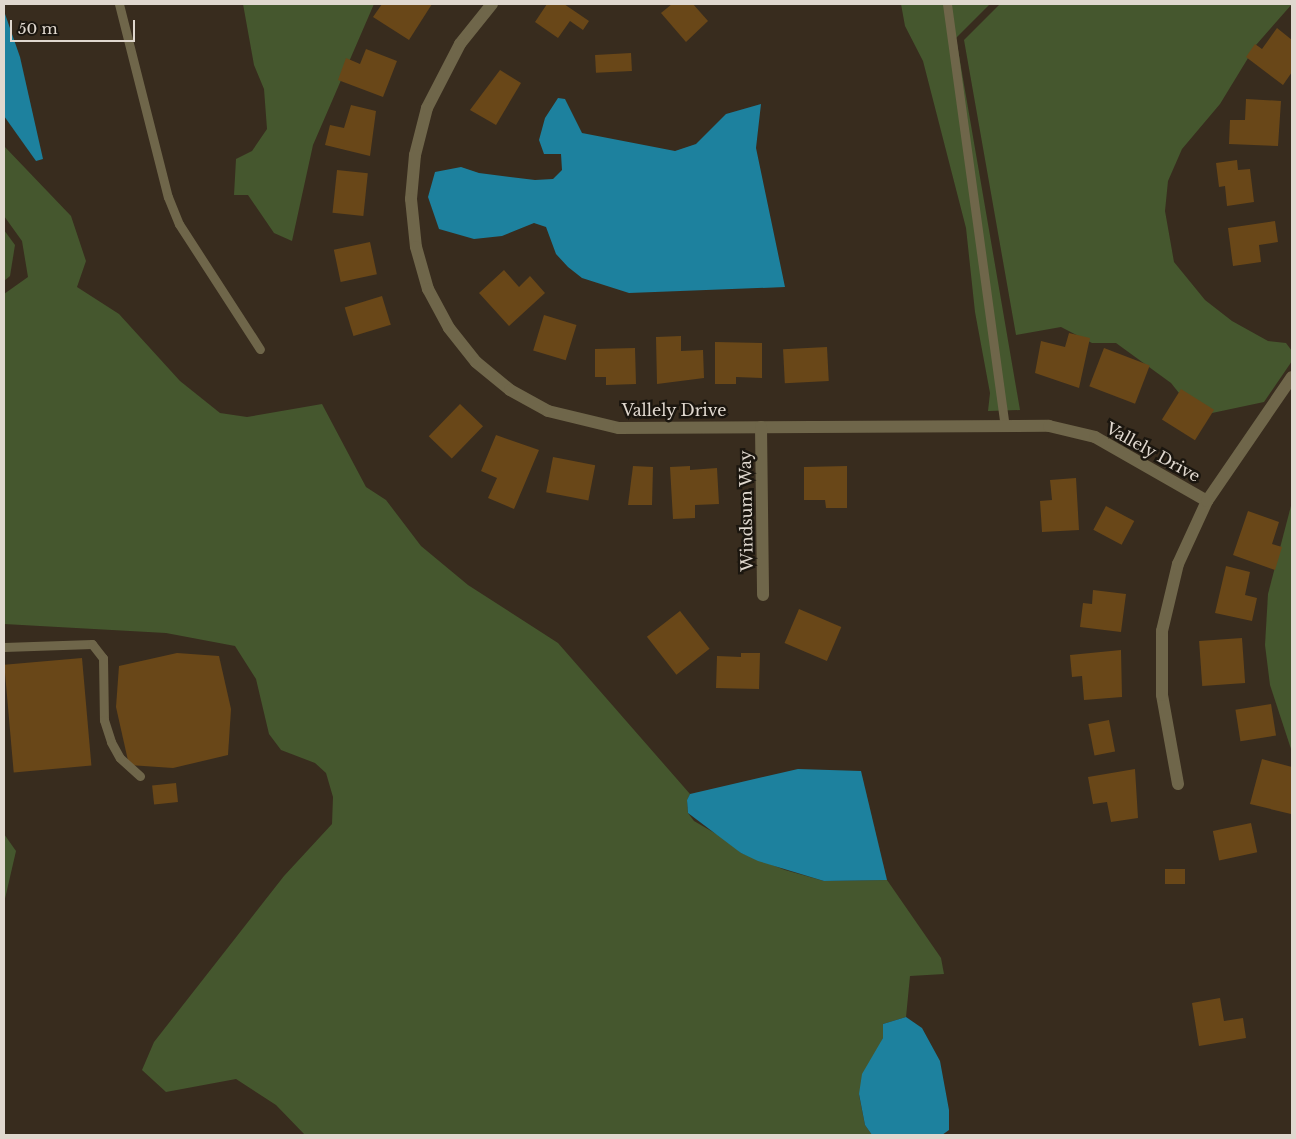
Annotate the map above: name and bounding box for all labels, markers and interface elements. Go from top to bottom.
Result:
scale bar [12,10,138,42]
text: 50 m [18,19,58,38]
street label: Vallely Drive [621,400,727,420]
street label: Vallely Drive [1102,418,1204,486]
street label: Windsum Way [735,450,757,572]

